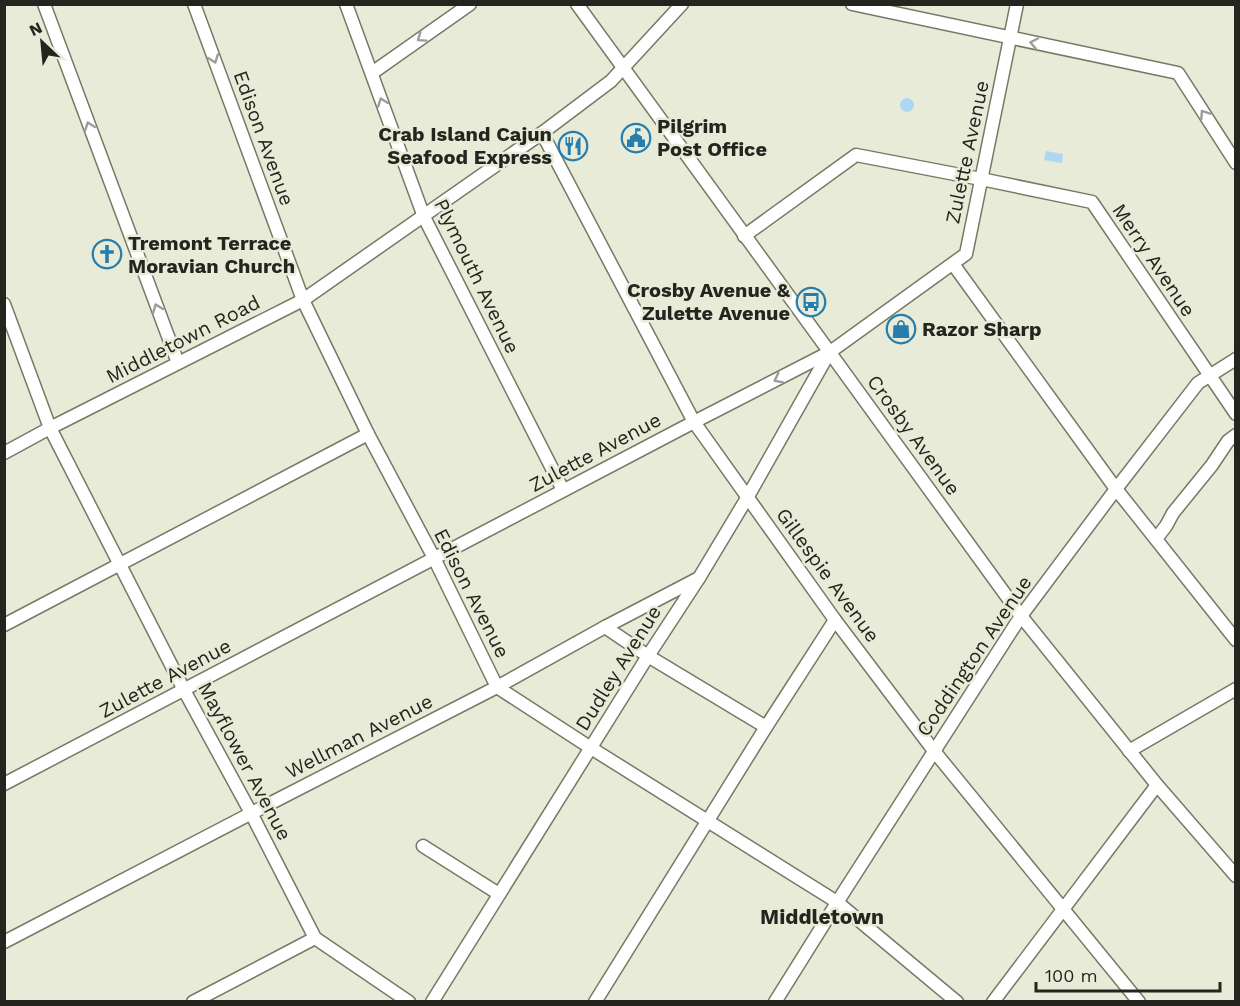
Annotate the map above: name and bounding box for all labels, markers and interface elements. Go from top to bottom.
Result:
north arrow [12,12,72,72]
text: N [26,18,45,40]
one-way arrow [417,31,428,42]
one-way arrow [1029,37,1039,50]
one-way arrow [207,53,219,64]
street label: Edison Avenue [228,67,300,209]
street label: Zulette Avenue [940,78,994,226]
one-way arrow [377,97,390,108]
one-way arrow [1200,109,1211,120]
place label: Pilgrim Post Office [657,114,767,161]
one-way arrow [84,121,96,132]
place label: Crab Island Cajun Seafood Express [378,122,552,169]
public building icon: Pilgrim Post Office [620,122,652,154]
restaurant icon: Crab Island Cajun Seafood Express [557,130,589,162]
street label: Plymouth Avenue [429,195,525,357]
street label: Merry Avenue [1107,199,1201,321]
place label: Tremont Terrace Moravian Church [128,231,295,278]
church icon: Tremont Terrace Moravian Church [91,238,123,270]
place label: Crosby Avenue & Zulette Avenue [627,278,790,325]
bus stop icon: Crosby Avenue & Zulette Avenue [795,286,827,318]
street label: Middletown Road [102,290,264,388]
one-way arrow [152,304,165,314]
shop icon: Razor Sharp [885,313,917,345]
place label: Razor Sharp [922,317,1042,341]
street label: Crosby Avenue [862,370,966,500]
one-way arrow [773,371,784,383]
street label: Zulette Avenue [525,407,665,497]
street label: Gillespie Avenue [771,503,885,647]
street label: Edison Avenue [429,524,515,662]
street label: Coddington Avenue [911,571,1037,741]
street label: Dudley Avenue [570,601,666,735]
street label: Zulette Avenue [95,633,235,723]
street label: Mayflower Avenue [193,678,297,844]
street label: Wellman Avenue [281,689,437,783]
district label: Middletown [760,904,884,929]
scale bar [1036,955,1220,993]
text: 100 m [1045,965,1098,986]

